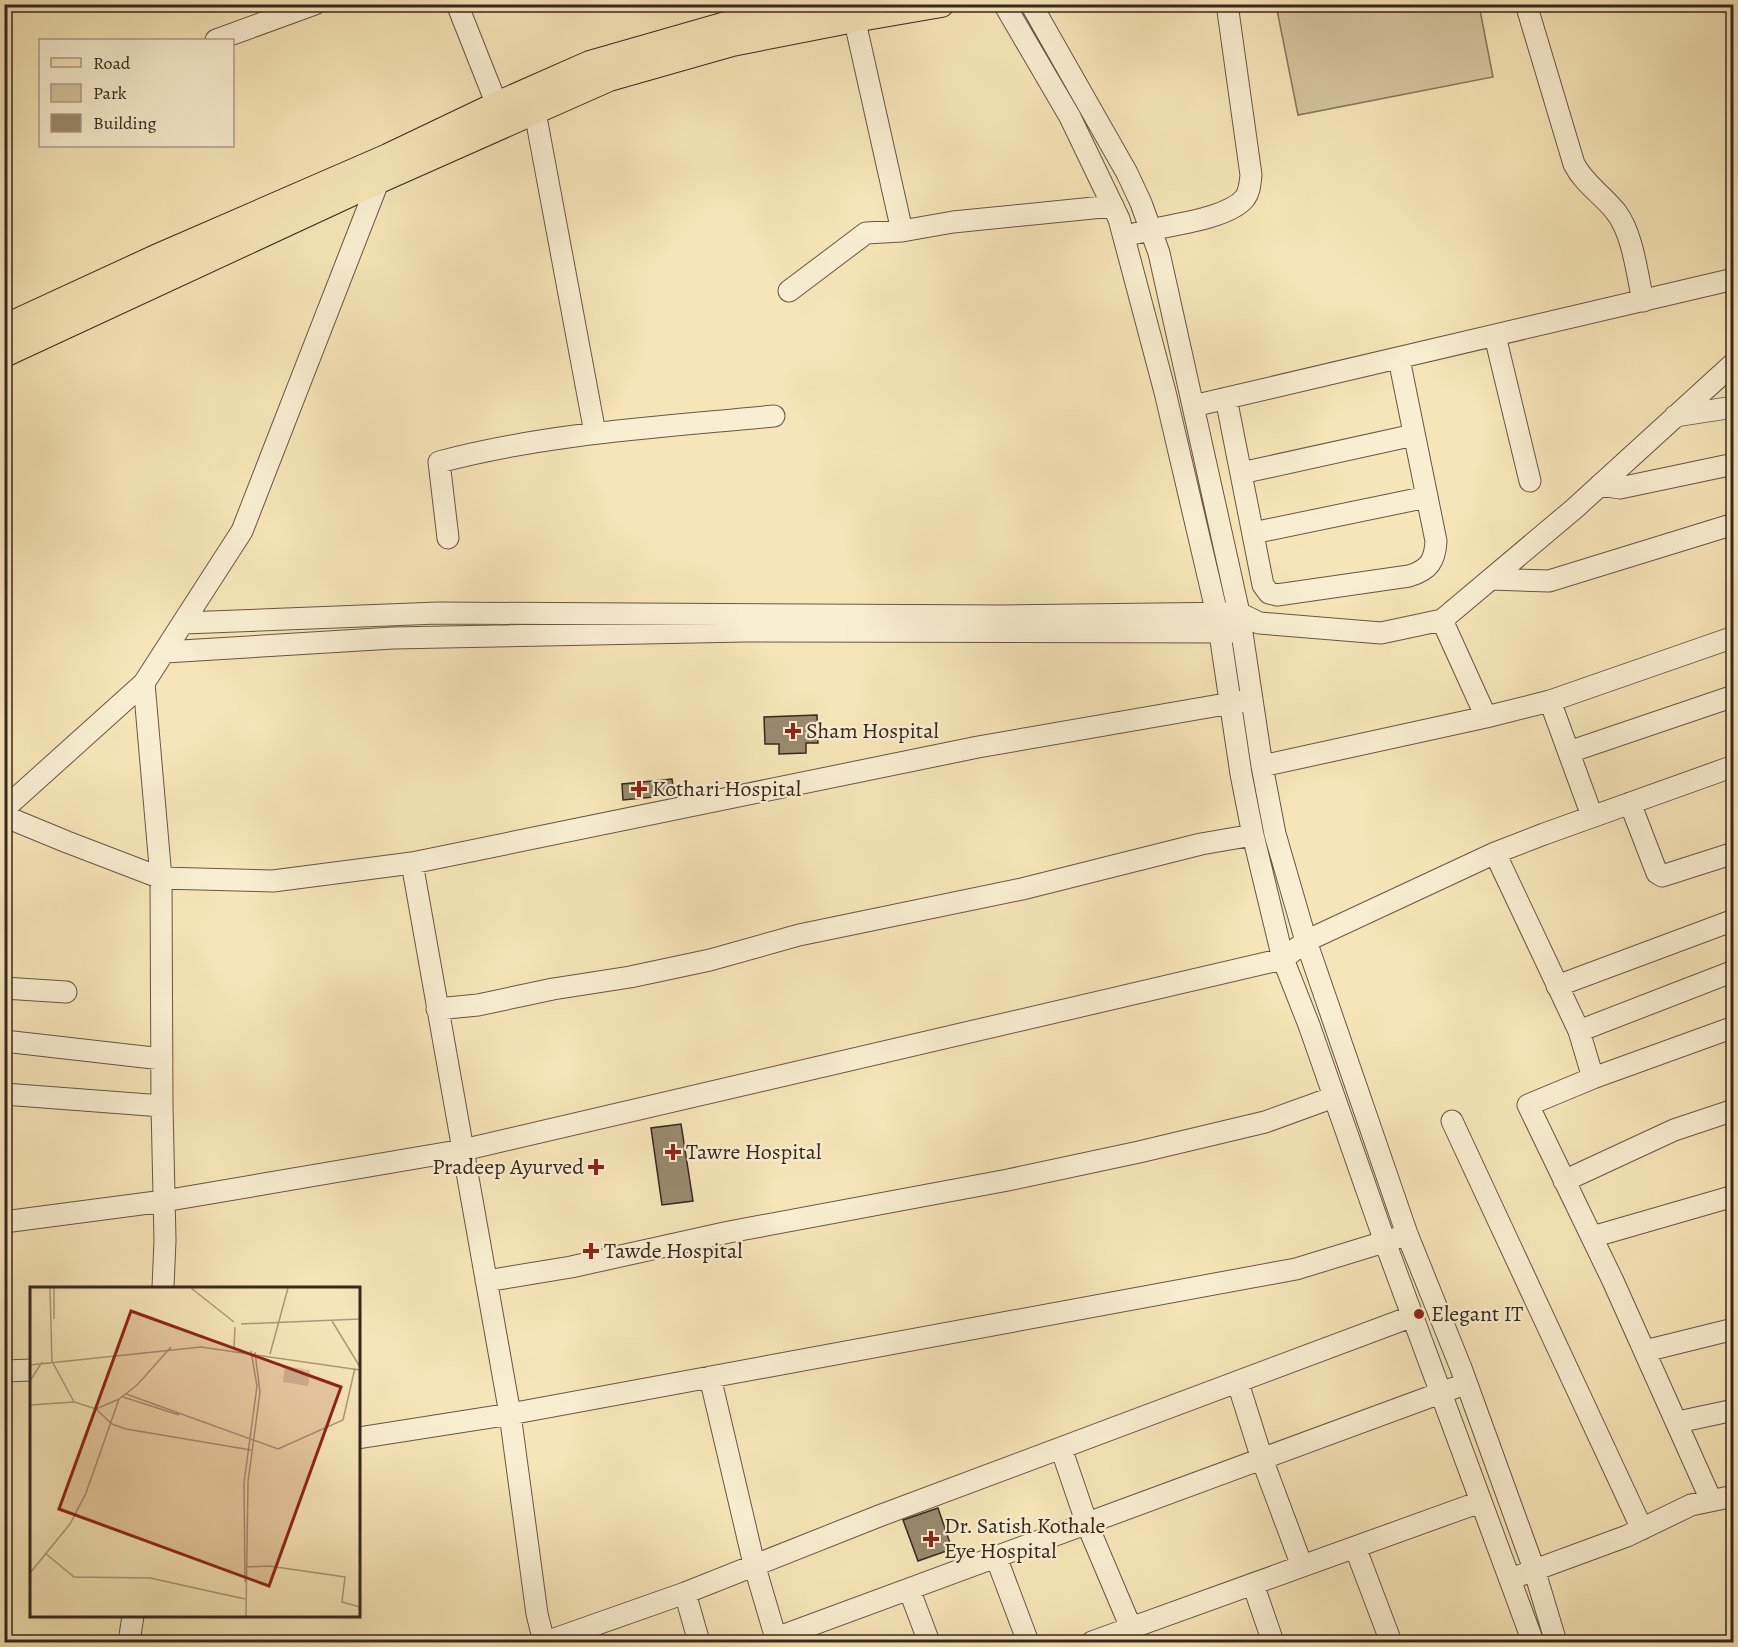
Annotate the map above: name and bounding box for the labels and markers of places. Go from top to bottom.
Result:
place label: Sham Hospital [806,716,939,746]
marker: Sham Hospital [784,722,802,740]
place label: Kothari Hospital [652,774,801,804]
marker: Kothari Hospital [630,780,648,798]
place label: Tawre Hospital [686,1137,821,1167]
marker: Tawre Hospital [664,1143,682,1161]
place label: Pradeep Ayurved [432,1152,584,1182]
marker: Pradeep Ayurved [589,1160,603,1174]
place label: Tawde Hospital [604,1236,743,1266]
marker: Tawde Hospital [582,1242,600,1260]
place label: Elegant IT [1431,1299,1523,1329]
marker: Elegant IT [1412,1307,1426,1321]
place label: Dr. Satish Kothale Eye Hospital [944,1511,1105,1566]
marker: Dr. Satish Kothale Eye Hospital [922,1530,940,1548]

